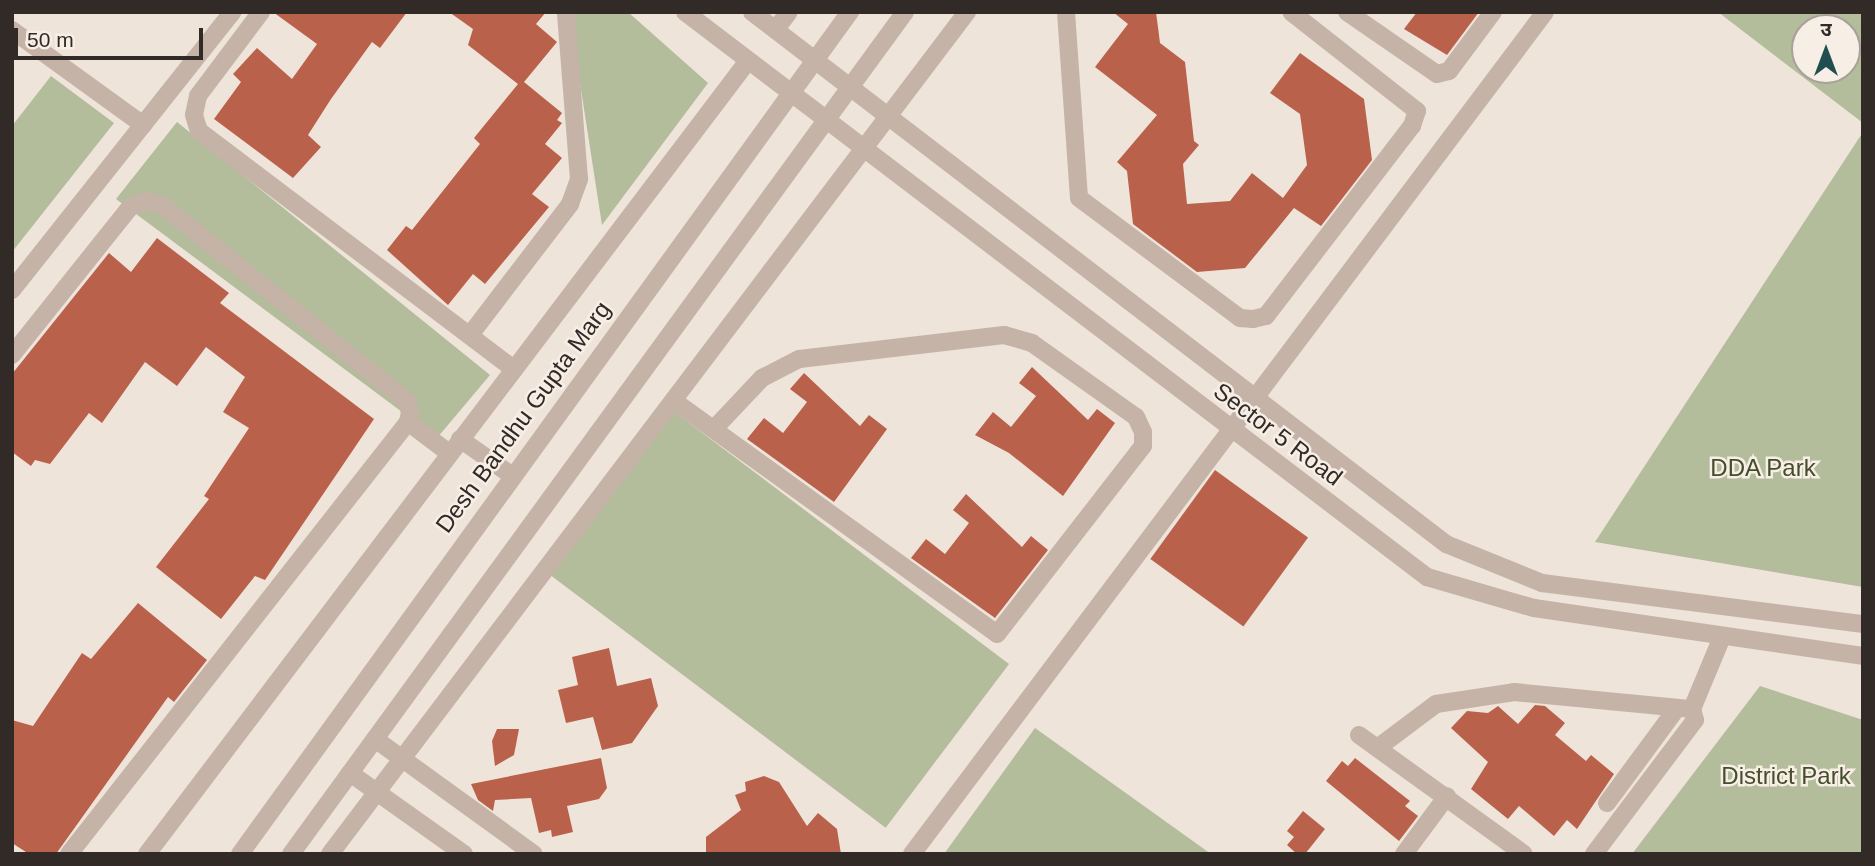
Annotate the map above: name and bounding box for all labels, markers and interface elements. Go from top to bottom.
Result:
scale bar [18,14,206,58]
north arrow [1791,14,1861,84]
text: उ [1820,19,1832,40]
text: 50 m [27,28,74,51]
street label: Desh Bandhu Gupta Marg [429,296,617,538]
street label: Sector 5 Road [1208,376,1348,492]
park label: DDA Park [1710,454,1816,482]
park label: District Park [1721,762,1851,790]

